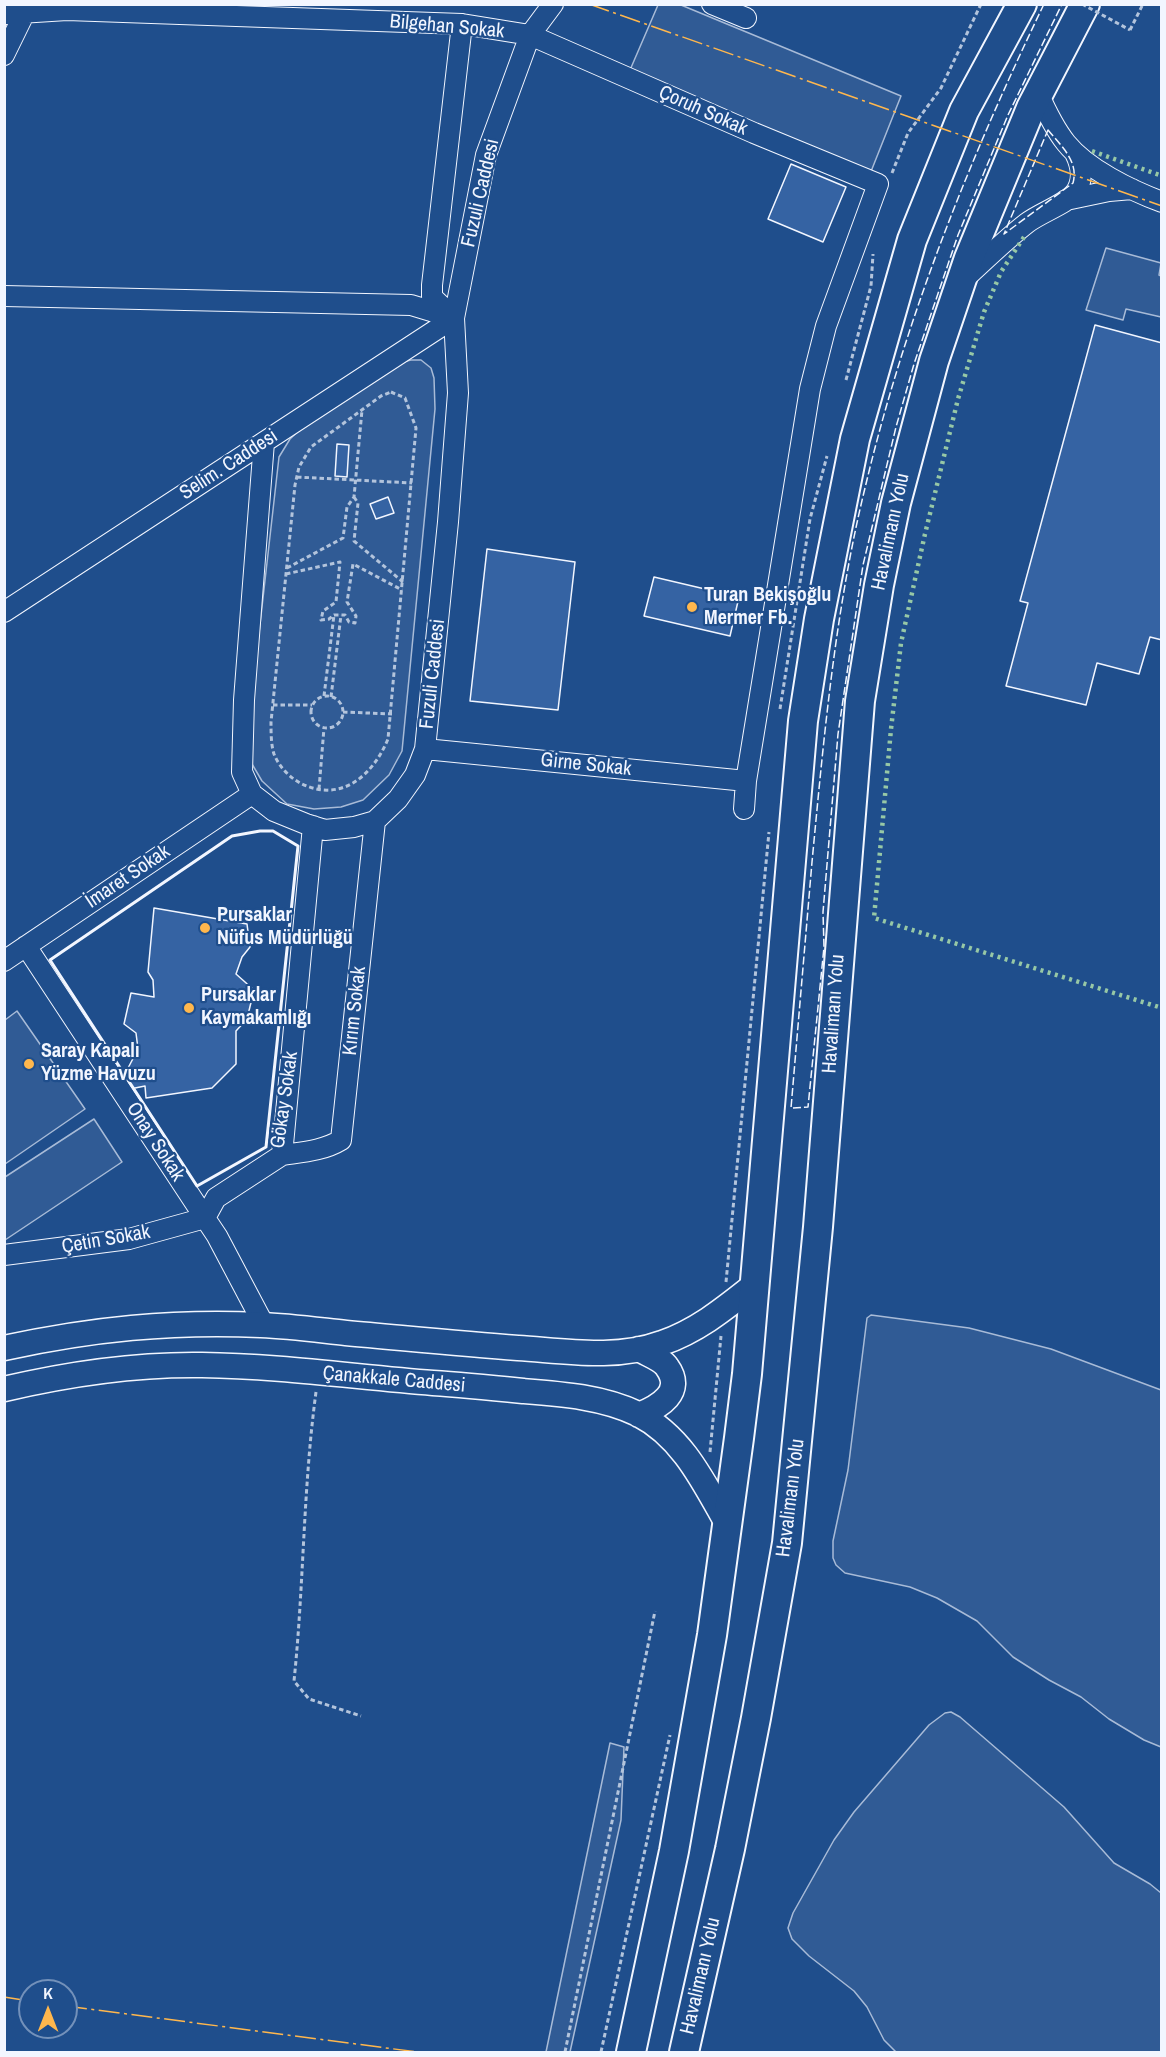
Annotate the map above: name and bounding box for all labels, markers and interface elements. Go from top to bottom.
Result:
street label: Bilgehan Sokak [389,10,505,44]
street label: Çoruh Sokak [655,81,751,141]
street label: Fuzuli Caddesi [457,137,505,249]
street label: Selim. Caddesi [175,424,283,506]
street label: Havalimanı Yolu [867,471,915,593]
place label: Turan Bekişoğlu Mermer Fb. [704,584,831,631]
marker: Turan Bekişoğlu Mermer Fb. [685,600,699,614]
street label: Fuzuli Caddesi [415,618,451,730]
street label: Girne Sokak [539,748,633,782]
street label: İmaret Sokak [81,840,175,914]
place label: Pursaklar Nüfus Müdürlüğü [217,904,353,951]
marker: Pursaklar Nüfus Müdürlüğü [198,921,212,935]
street label: Havalimanı Yolu [818,954,850,1074]
street label: Kırım Sokak [338,965,372,1057]
place label: Pursaklar Kaymakamlığı [201,984,311,1031]
marker: Pursaklar Kaymakamlığı [182,1001,196,1015]
place label: Saray Kapalı Yüzme Havuzu [41,1040,156,1087]
street label: Gökay Sokak [266,1050,304,1150]
marker: Saray Kapalı Yüzme Havuzu [22,1057,36,1071]
street label: Onay Sokak [121,1098,189,1186]
street label: Çetin Sokak [60,1220,152,1260]
street label: Çanakkale Caddesi [322,1362,466,1398]
street label: Havalimanı Yolu [772,1437,810,1559]
street label: Havalimanı Yolu [676,1915,726,2037]
north arrow [18,1979,78,2039]
text: K [43,1982,53,2004]

